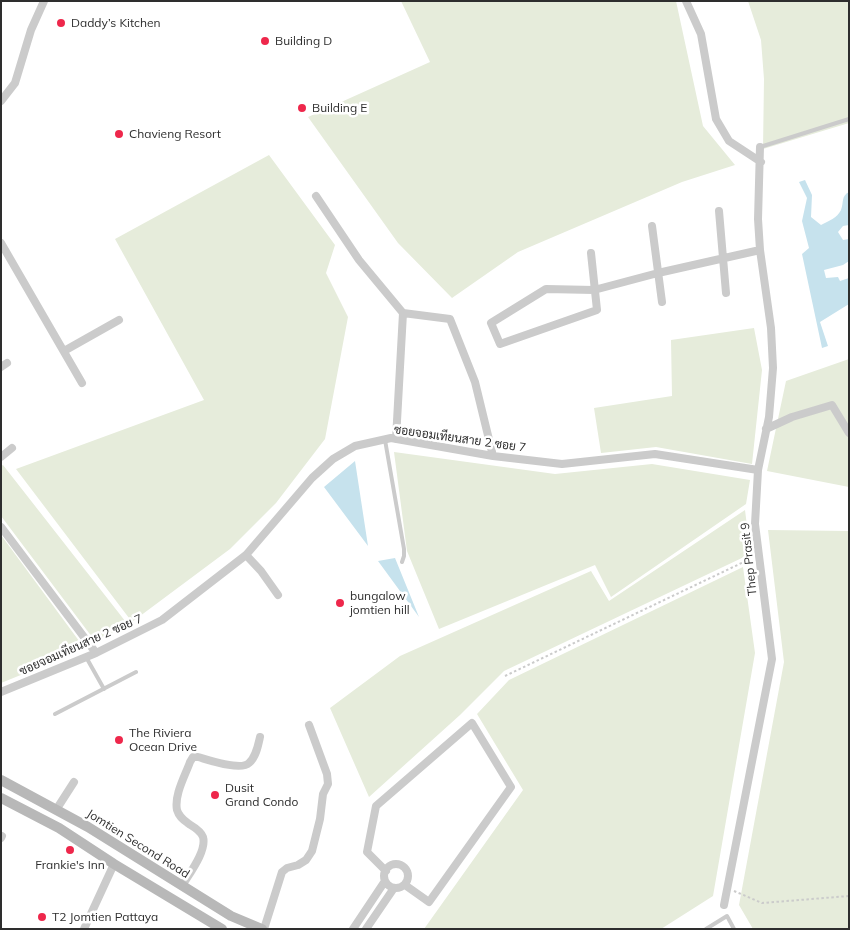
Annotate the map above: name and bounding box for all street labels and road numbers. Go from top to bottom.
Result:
street label: ซอยจอมเทียนสาย 2 ซอย 7 [393,423,527,455]
street label: Thep Prasit 9 [738,522,760,596]
street label: ซอยจอมเทียนสาย 2 ซอย 7 [17,611,145,679]
street label: Jomtien Second Road [84,806,192,882]

